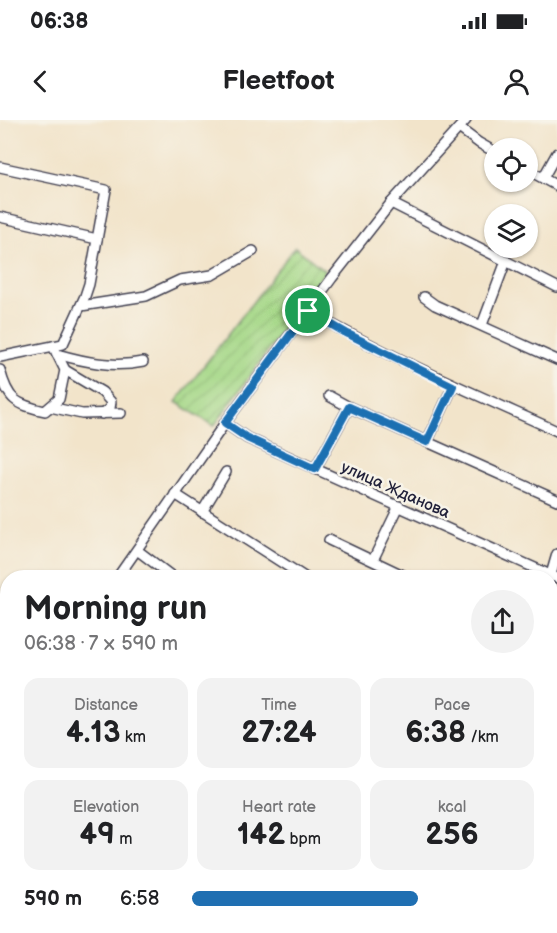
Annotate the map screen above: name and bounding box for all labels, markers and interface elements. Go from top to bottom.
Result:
text: 06:38 [30,8,88,35]
icon: back [24,65,57,98]
text: Fleetfoot [222,65,335,97]
icon: person [500,65,533,98]
map controls [484,138,538,258]
button: locate [484,138,538,192]
button: layers [484,204,538,258]
pin [282,285,333,336]
icon: arrive [291,294,324,327]
street label: улица Жданова [338,458,453,523]
text: Morning run [24,589,207,629]
button: share [471,590,534,653]
text: 06:38 · 7 × 590 m [24,632,178,656]
text: Distance [74,696,138,715]
text: Time [261,696,297,715]
text: Pace [434,696,470,715]
text: 4.13 [66,715,121,751]
text: 27:24 [241,715,317,751]
text: 6:38 [405,715,466,751]
text: km [121,728,146,747]
text: /km [466,728,499,747]
text: Elevation [73,798,139,817]
text: Heart rate [242,798,316,817]
text: kcal [438,798,466,817]
text: 49 [80,817,115,853]
text: 142 [237,817,285,853]
text: 256 [425,817,479,853]
text: m [115,830,132,849]
text: bpm [285,830,321,849]
text: 590 m [24,887,82,911]
text: 6:58 [120,887,159,911]

